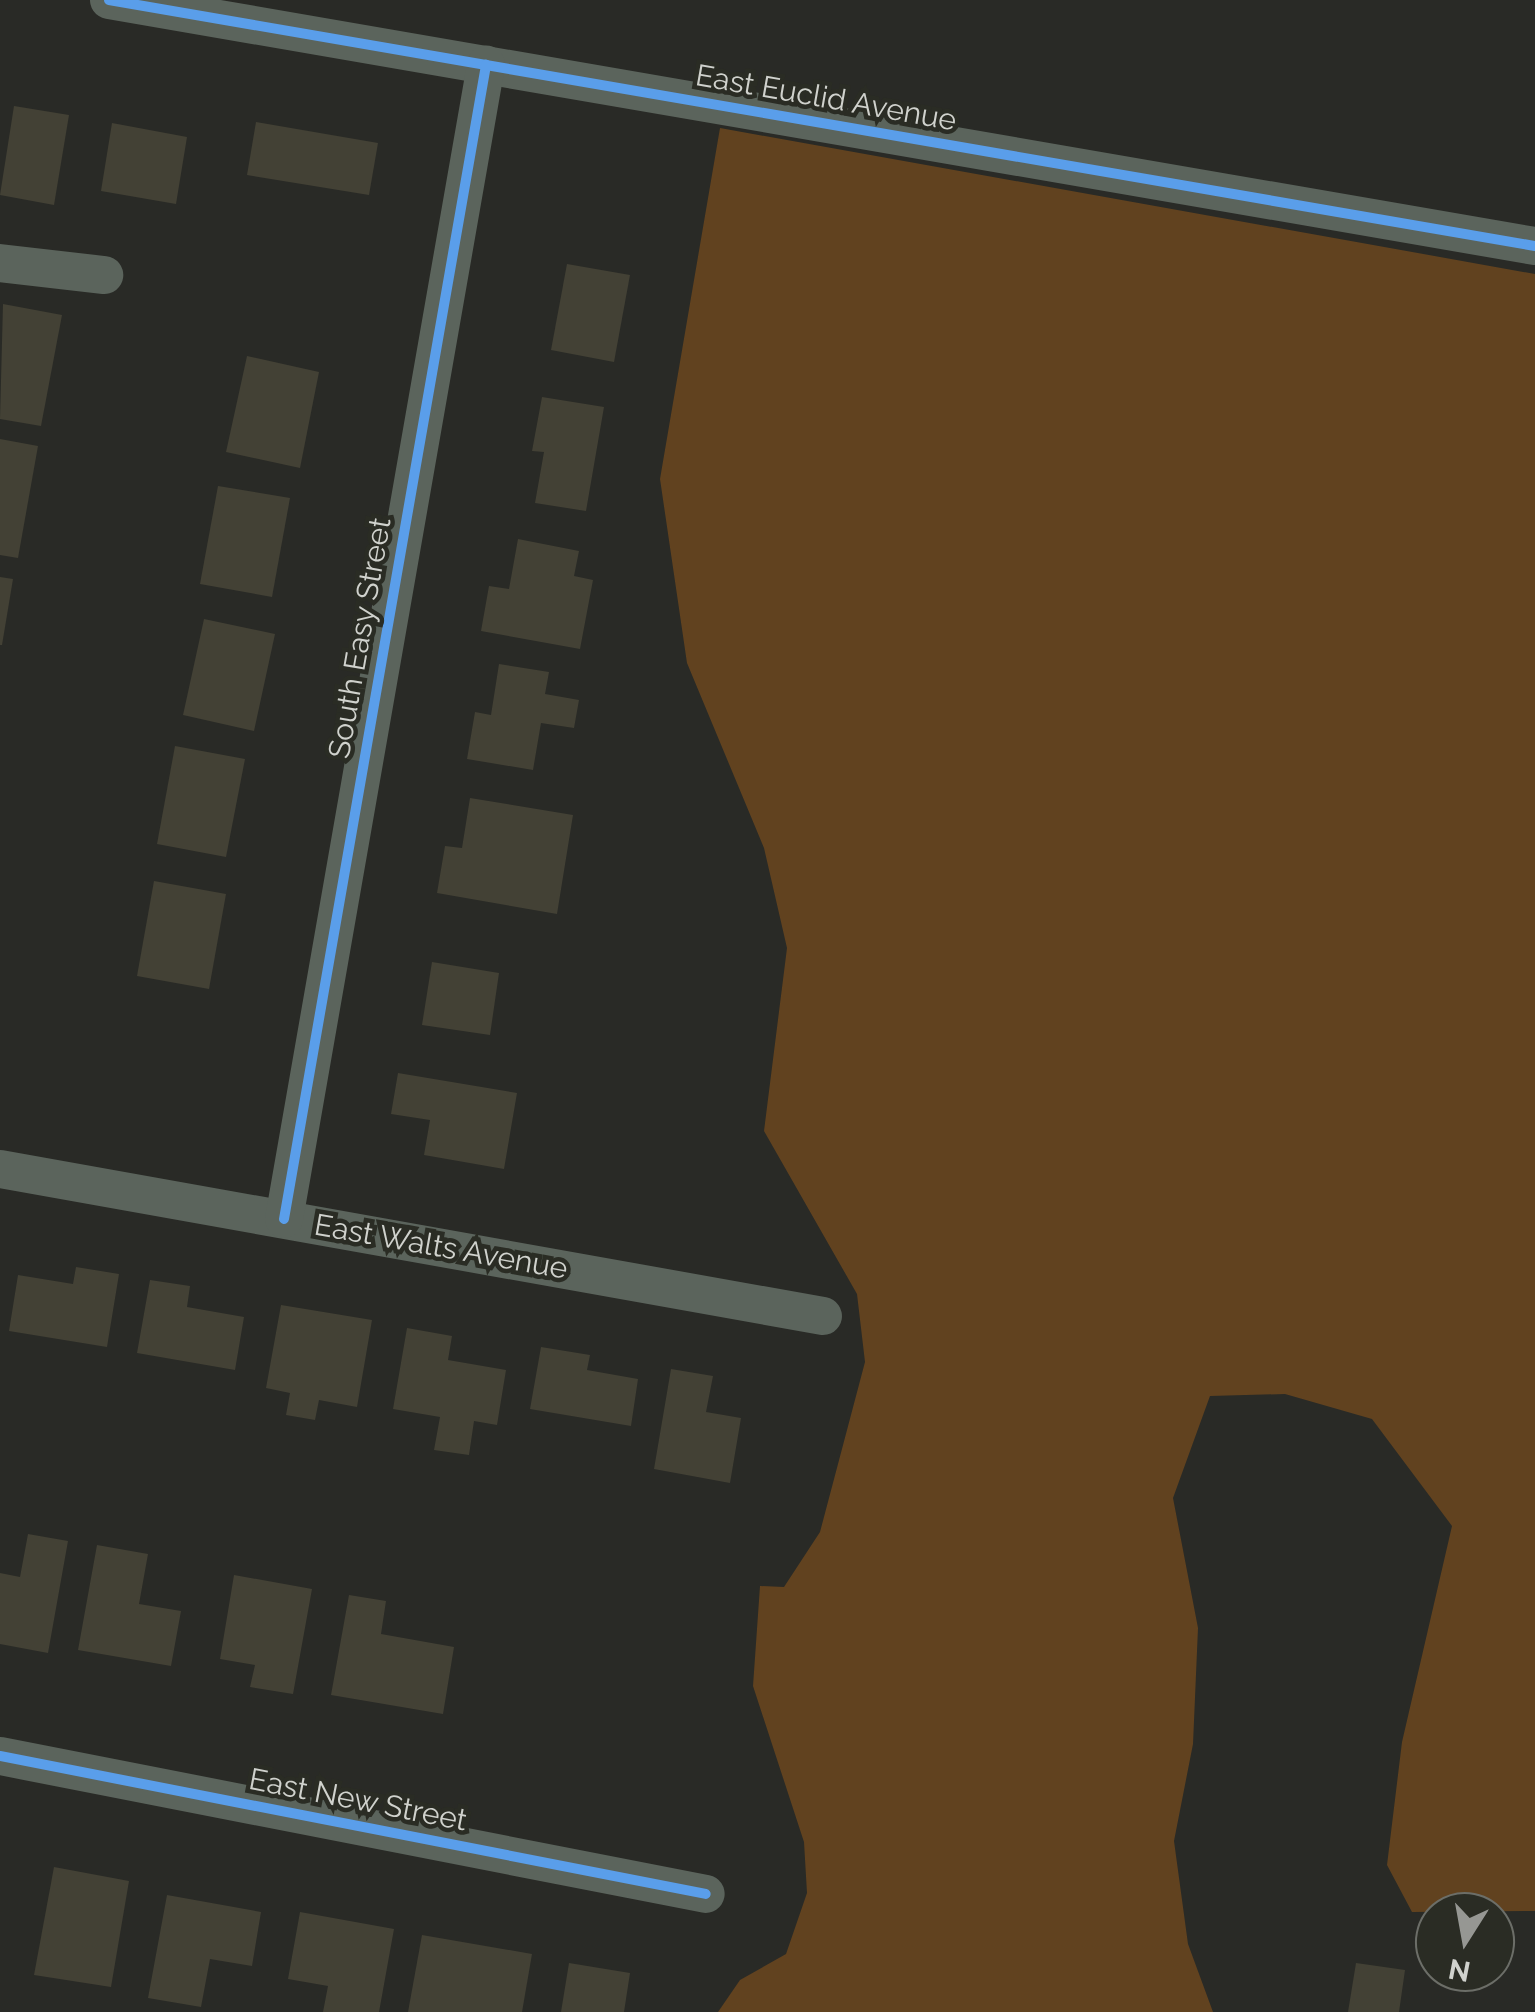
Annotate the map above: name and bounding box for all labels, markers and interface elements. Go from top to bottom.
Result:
street label: East Euclid Avenue [692,57,960,139]
street label: South Easy Street [321,514,399,762]
street label: East Walts Avenue [311,1207,571,1287]
street label: East New Street [246,1761,470,1839]
north arrow [1415,1892,1515,1992]
text: N [1446,1952,1473,1988]

